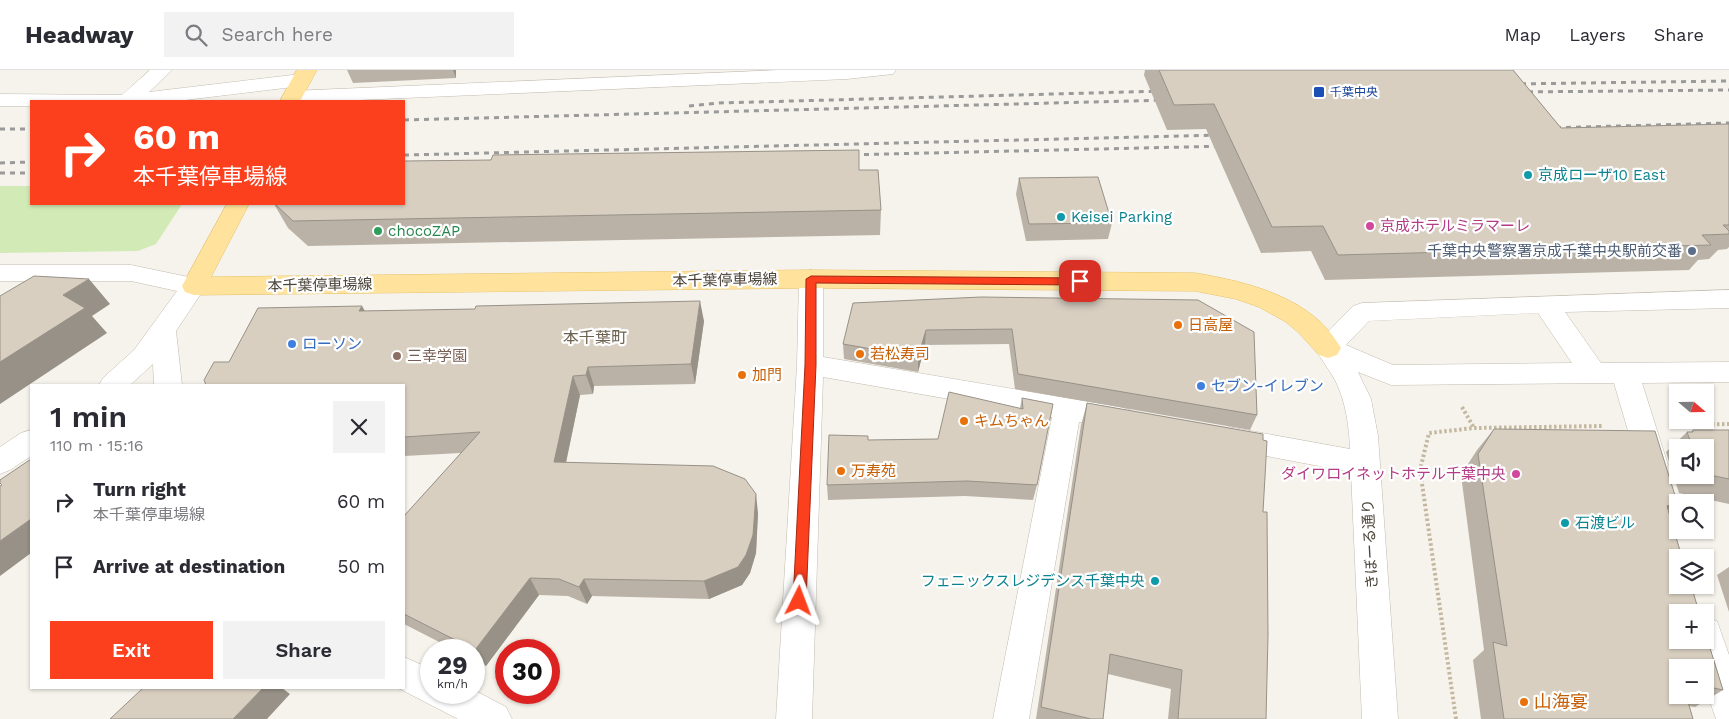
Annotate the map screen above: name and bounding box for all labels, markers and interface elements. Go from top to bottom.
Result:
search box [164,12,514,57]
text: Headway [25,21,134,49]
icon: search [182,21,210,49]
text: Search here [222,23,333,46]
text: Map [1504,24,1541,45]
text: Layers [1569,24,1626,45]
text: Share [1654,24,1704,45]
marker: 千葉中央 [1312,85,1326,99]
place label: 千葉中央 [1330,85,1378,99]
text: 60 m [133,116,220,158]
icon: right [50,120,115,185]
text: 本千葉停車場線 [133,164,287,189]
place label: 京成ローザ10 East [1538,166,1666,184]
marker: 京成ローザ10 East [1522,169,1534,181]
place label: Keisei Parking [1071,208,1172,226]
marker: Keisei Parking [1055,211,1067,223]
place label: 京成ホテルミラマーレ [1380,217,1530,235]
marker: 京成ホテルミラマーレ [1364,220,1376,232]
place label: chocoZAP [388,222,460,240]
marker: chocoZAP [372,225,384,237]
place label: 千葉中央警察署京成千葉中央駅前交番 [1427,242,1682,260]
marker: 千葉中央警察署京成千葉中央駅前交番 [1686,245,1698,257]
pin [1059,260,1101,302]
icon: arrive [1066,267,1094,295]
street label: 本千葉停車場線 [672,270,778,290]
street label: 本千葉停車場線 [267,275,373,295]
place label: 日高屋 [1188,316,1233,334]
marker: 日高屋 [1172,319,1184,331]
district label: 本千葉町 [563,328,627,347]
place label: ローソン [302,335,362,353]
marker: ローソン [286,338,298,350]
place label: 若松寿司 [870,345,930,363]
place label: 三幸学園 [407,347,467,365]
marker: 若松寿司 [854,348,866,360]
marker: 三幸学園 [391,350,403,362]
place label: 加門 [752,366,782,384]
marker: 加門 [736,369,748,381]
place label: セブン-イレブン [1211,377,1324,395]
marker: セブン-イレブン [1195,380,1207,392]
north arrow [1669,384,1714,429]
map controls [1669,384,1714,704]
text: 1 min [50,399,127,434]
button: close [333,401,385,453]
place label: キムちゃん [974,412,1049,430]
marker: キムちゃん [958,415,970,427]
text: 110 m · 15:16 [50,436,144,455]
button: sound [1669,439,1714,484]
place label: 万寿苑 [851,462,896,480]
marker: 万寿苑 [835,465,847,477]
place label: ダイワロイネットホテル千葉中央 [1281,465,1506,483]
marker: ダイワロイネットホテル千葉中央 [1510,468,1522,480]
text: Turn right [93,478,186,501]
icon: right [50,488,78,516]
text: 60 m [337,490,385,513]
button: search [1669,494,1714,539]
street label: きぼーる通り [1359,499,1381,589]
text: 本千葉停車場線 [93,505,205,524]
place label: 石渡ビル [1575,514,1635,532]
marker: 石渡ビル [1559,517,1571,529]
button: layers [1669,549,1714,594]
icon: arrive [50,553,78,581]
text: Arrive at destination [93,555,285,578]
text: 50 m [338,555,385,578]
place label: フェニックスレジデンス千葉中央 [921,572,1145,590]
position arrow [772,574,824,626]
marker: フェニックスレジデンス千葉中央 [1149,575,1161,587]
button: + [1669,604,1714,649]
button: Exit [50,621,213,679]
button: Share [223,621,385,679]
speed limit sign: 30 [495,639,560,704]
text: 29 [437,651,468,680]
button: − [1669,659,1714,704]
text: km/h [437,677,468,691]
place label: 山海宴 [1534,691,1588,712]
marker: 山海宴 [1518,696,1530,708]

